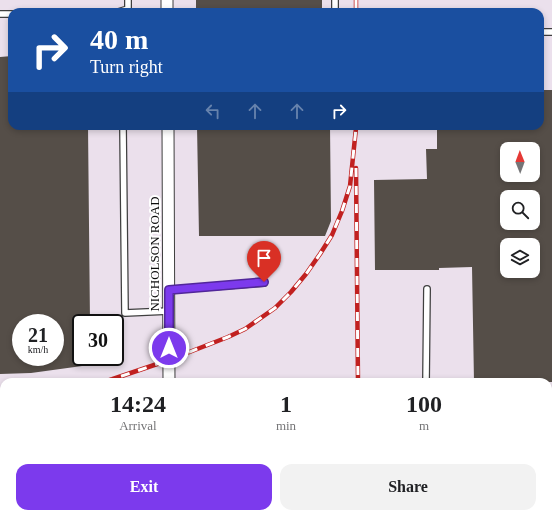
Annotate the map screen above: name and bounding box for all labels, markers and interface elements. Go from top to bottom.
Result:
icon: right [24,24,76,76]
text: 40 m [90,24,148,55]
text: Turn right [90,57,163,77]
icon: left [202,100,224,122]
icon: ahead [244,100,266,122]
icon: ahead [286,100,308,122]
icon: right [328,100,350,122]
north arrow [500,142,540,182]
map controls [500,142,540,278]
button: search [500,190,540,230]
street label: NICHOLSON ROAD [147,196,162,312]
button: layers [500,238,540,278]
pin [247,241,281,282]
icon: arrive [253,247,275,269]
speed limit sign: 30 [72,314,124,366]
text: 21 [28,324,48,346]
position arrow [148,327,190,369]
text: km/h [28,344,48,355]
text: 14:24 [110,391,166,417]
text: 1 [280,391,292,417]
text: 100 [406,391,442,417]
text: Arrival [119,418,157,433]
text: min [276,418,296,433]
text: m [419,418,429,433]
button: Exit [16,464,272,510]
button: Share [280,464,536,510]

